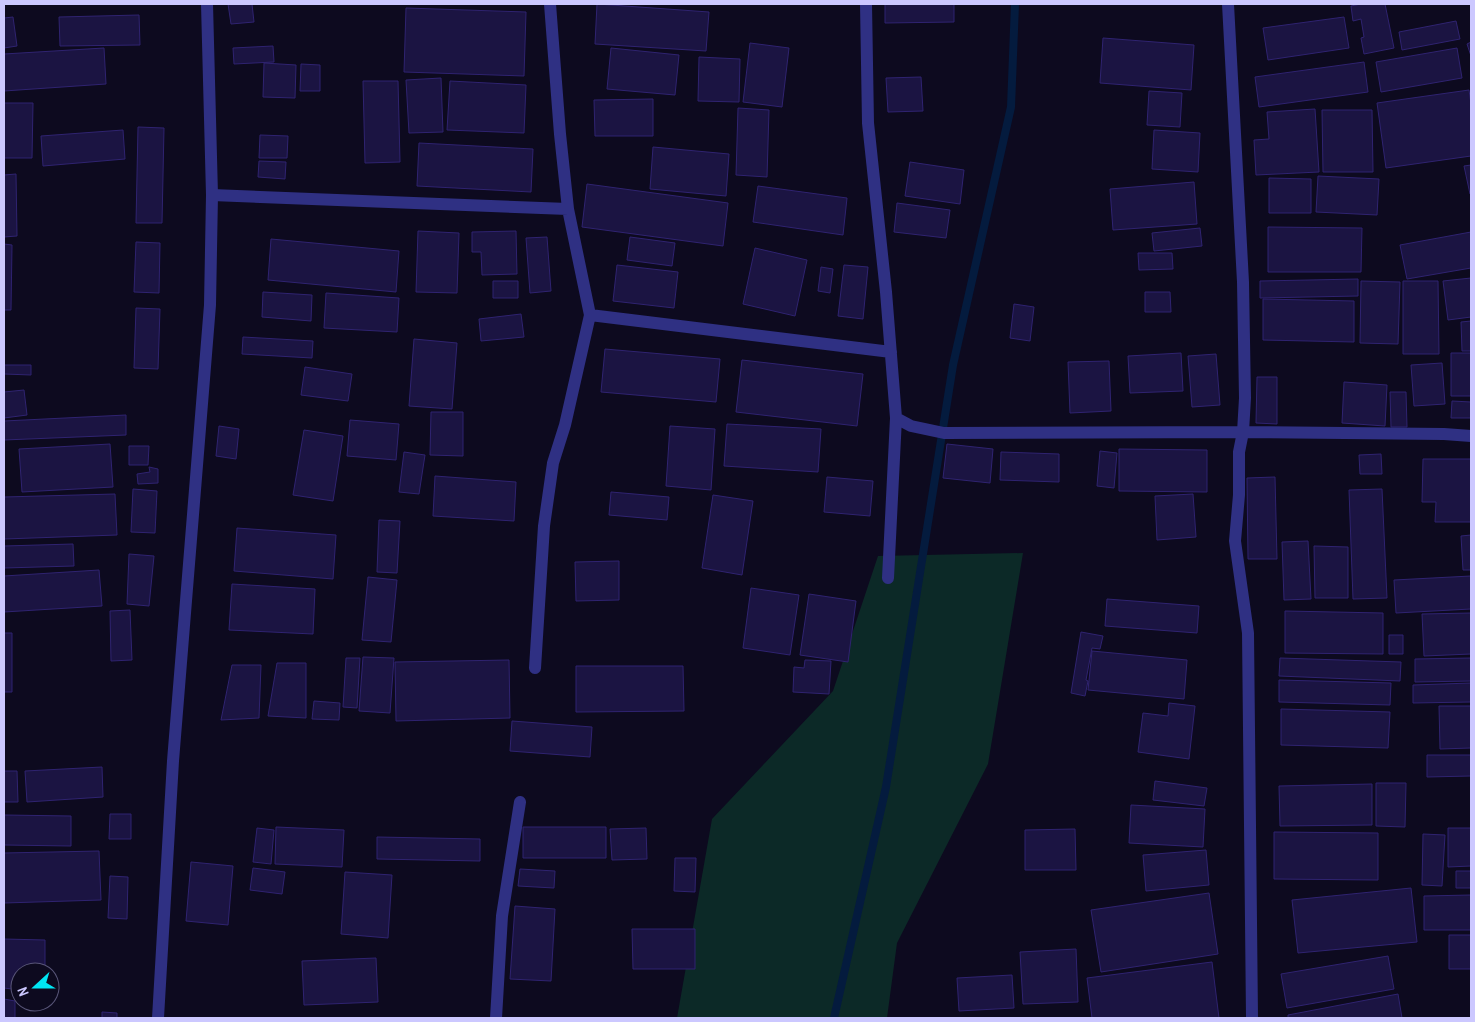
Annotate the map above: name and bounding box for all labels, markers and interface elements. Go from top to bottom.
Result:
north arrow [10,962,60,1012]
text: N [13,985,33,999]

